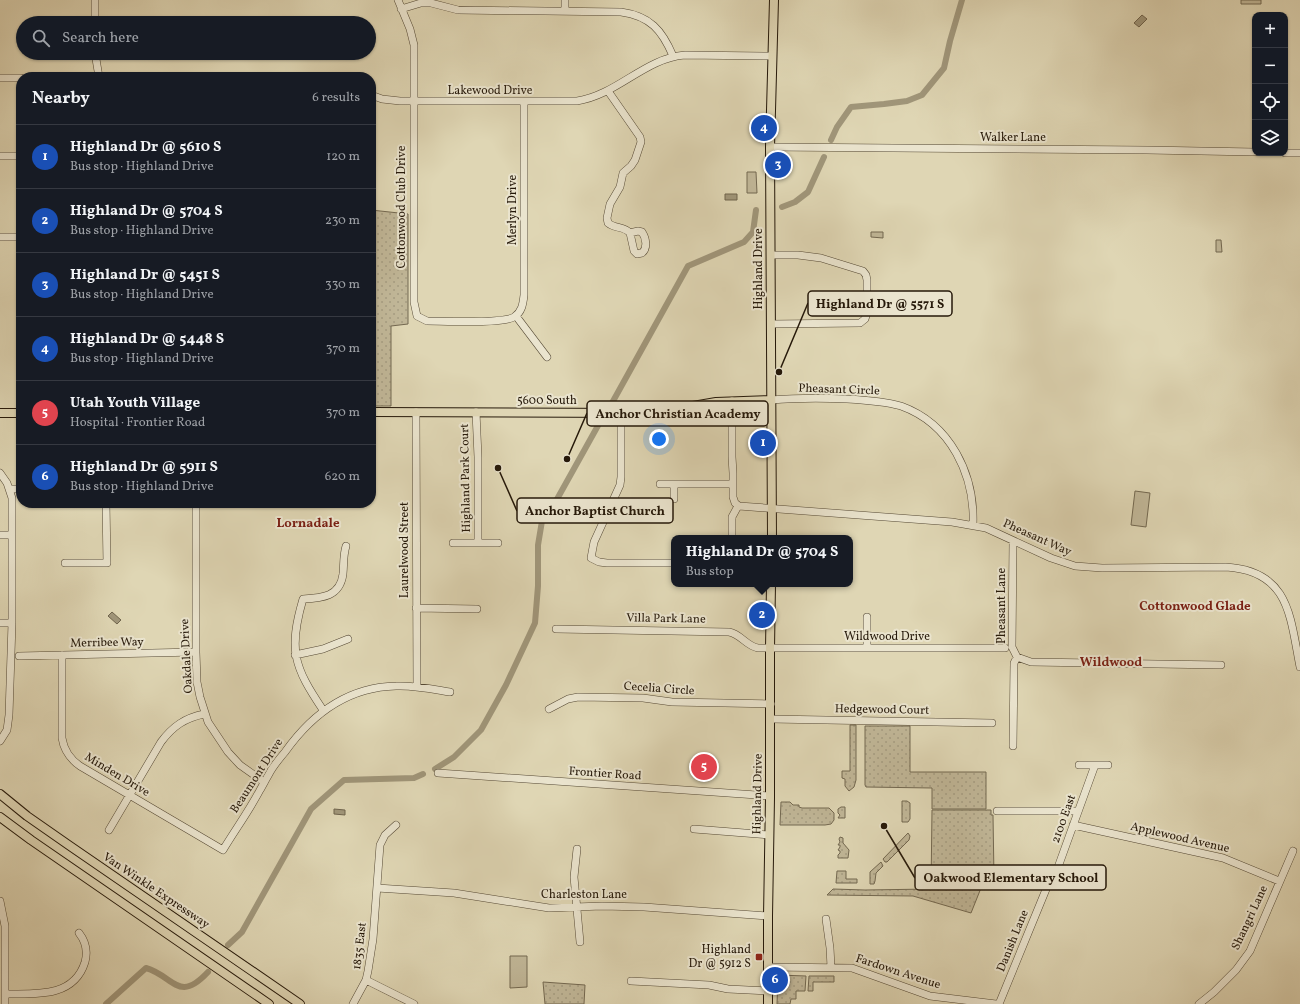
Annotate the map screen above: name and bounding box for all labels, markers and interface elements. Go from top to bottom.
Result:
map controls [1252,12,1288,156]
button: + [1252,12,1288,48]
search box [16,16,376,60]
icon: search [30,27,52,49]
text: Search here [62,28,139,49]
button: − [1252,48,1288,84]
street label: Lakewood Drive [447,83,533,99]
button: locate [1252,84,1288,120]
text: Nearby [32,87,90,110]
text: 6 results [312,89,360,107]
pin: 4 [751,113,777,143]
button: layers [1252,120,1288,156]
street label: Walker Lane [980,130,1046,146]
text: Highland Dr @ 5610 S [70,137,221,158]
street label: Cottonwood Club Drive [394,145,410,269]
text: 1 [42,148,48,166]
text: 120 m [326,148,360,166]
pin: 3 [765,150,791,180]
text: Bus stop · Highland Drive [70,158,214,176]
street label: Merlyn Drive [505,174,521,245]
text: Highland Dr @ 5704 S [70,201,223,222]
text: 2 [42,212,48,230]
text: 230 m [325,212,360,230]
text: Bus stop · Highland Drive [70,222,214,240]
street label: Highland Drive [751,228,767,310]
text: Highland Dr @ 5451 S [70,265,220,286]
text: 3 [42,276,48,294]
text: 330 m [325,276,360,294]
text: Bus stop · Highland Drive [70,286,214,304]
callout: Highland Dr @ 5571 S [808,291,952,316]
text: Highland Dr @ 5571 S [816,296,944,314]
text: Highland Dr @ 5448 S [70,329,224,350]
text: 4 [41,340,49,358]
text: 370 m [326,340,360,358]
text: Bus stop · Highland Drive [70,350,214,368]
street label: Pheasant Circle [798,381,880,399]
text: Utah Youth Village [70,393,200,414]
street label: 5600 South [517,393,577,409]
callout: Anchor Christian Academy [587,401,768,426]
text: 5 [42,404,48,422]
text: 370 m [326,404,360,422]
text: Anchor Christian Academy [596,406,761,424]
text: Hospital · Frontier Road [70,414,205,432]
street label: Highland Park Court [457,423,475,533]
pin: 1 [750,428,776,458]
your location [649,429,669,449]
text: Highland Dr @ 5911 S [70,457,218,478]
text: 6 [41,468,49,486]
text: 620 m [325,468,360,486]
text: Bus stop · Highland Drive [70,478,214,496]
callout: Anchor Baptist Church [517,498,673,523]
street label: Laurelwood Street [397,502,413,598]
text: Anchor Baptist Church [525,503,665,521]
district label: Lornadale [276,515,340,533]
street label: Pheasant Way [1000,516,1074,560]
popup [671,535,853,587]
text: Highland Dr @ 5704 S [686,542,838,563]
text: Bus stop [686,563,734,581]
street label: Pheasant Lane [994,568,1010,644]
district label: Cottonwood Glade [1139,598,1251,616]
pin: 2 [749,600,775,630]
street label: Villa Park Lane [626,610,706,628]
street label: Oakdale Drive [177,618,197,694]
street label: Wildwood Drive [844,629,930,645]
street label: Merribee Way [70,634,144,652]
district label: Wildwood [1080,654,1142,672]
street label: Cecelia Circle [623,679,695,699]
street label: Hedgewood Court [835,701,929,719]
street label: Beaumont Drive [227,735,287,816]
street label: Minden Drive [81,749,153,801]
pin: 5 [691,752,717,782]
street label: Highland Drive [749,753,767,835]
street label: Frontier Road [568,763,642,785]
street label: 2100 East [1048,792,1080,846]
street label: Applewood Avenue [1129,819,1231,857]
street label: Van Winkle Expressway [100,849,213,933]
callout: Oakwood Elementary School [915,865,1106,890]
text: Oakwood Elementary School [923,870,1099,888]
street label: Shangri Lane [1228,883,1272,953]
street label: Charleston Lane [541,887,627,903]
street label: Danish Lane [993,907,1033,974]
street label: 1835 East [349,921,371,971]
place label: Highland Dr @ 5912 S [689,942,751,972]
street label: Fardown Avenue [854,951,943,993]
marker: Highland Dr @ 5912 S [754,952,764,962]
pin: 6 [762,965,788,995]

